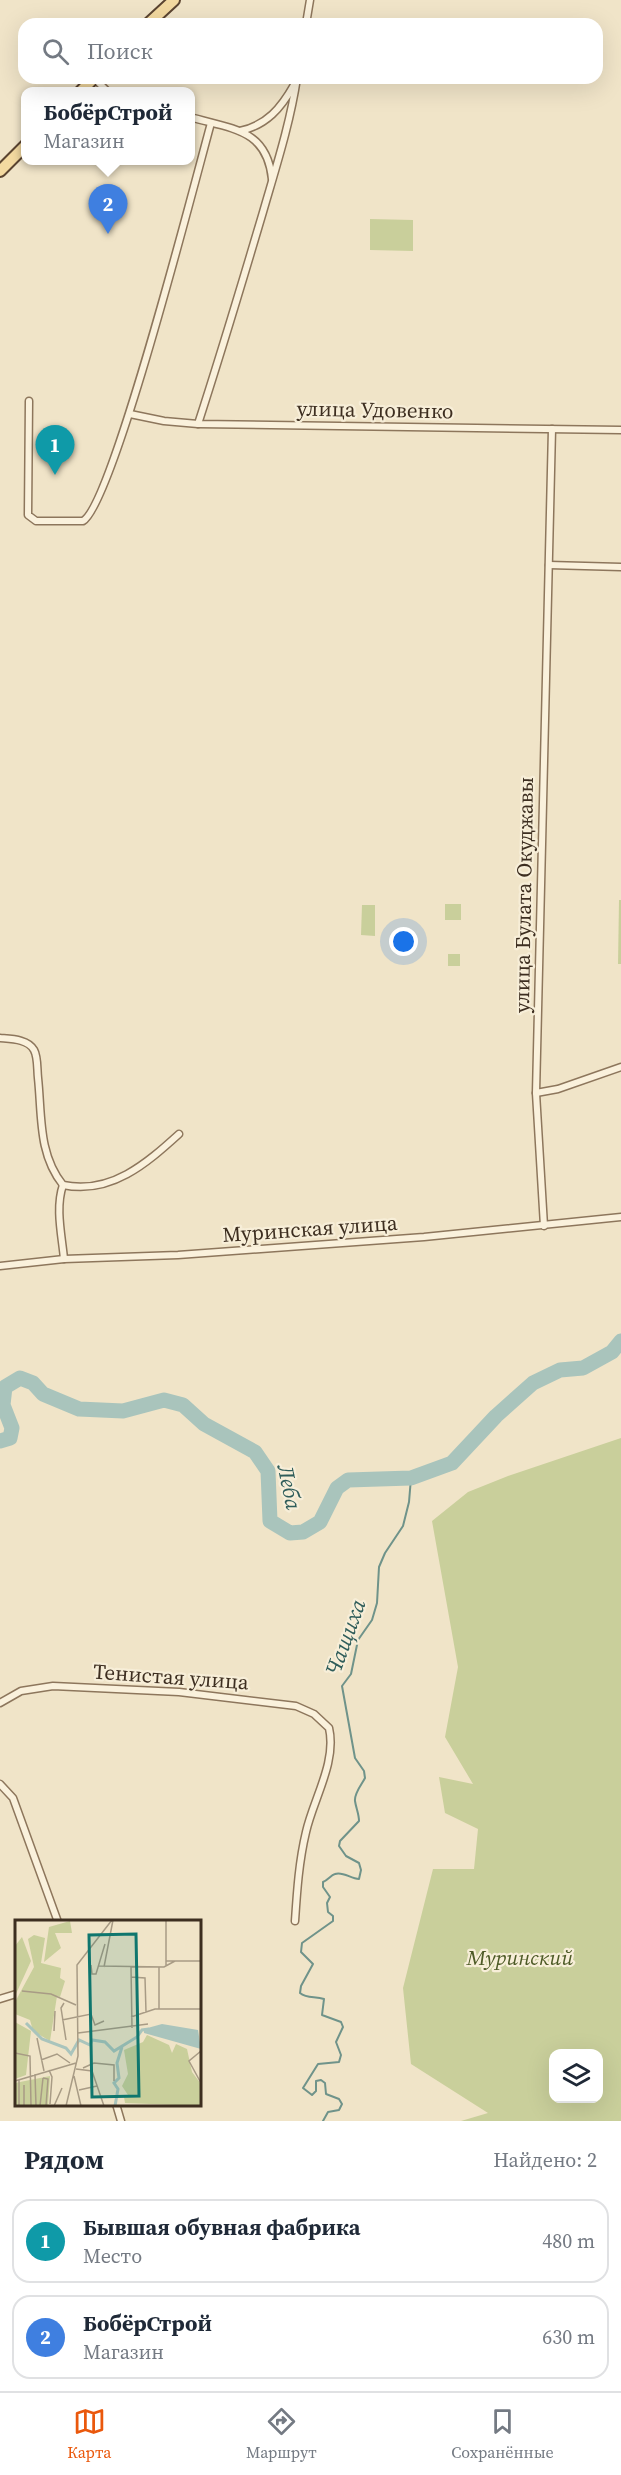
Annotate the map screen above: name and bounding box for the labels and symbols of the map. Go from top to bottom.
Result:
pin: 2 [88,184,128,234]
street label: улица Удовенко [296,394,454,425]
pin: 1 [36,426,74,475]
street label: улица Булата Окуджавы [507,777,540,1013]
your location [389,927,418,956]
street label: Муринская улица [221,1208,399,1249]
water label: Леба [270,1461,310,1513]
water label: Чащиха [317,1594,373,1679]
street label: Тенистая улица [92,1657,250,1696]
inset map [15,1920,201,2106]
park label: Муринский [466,1943,573,1972]

